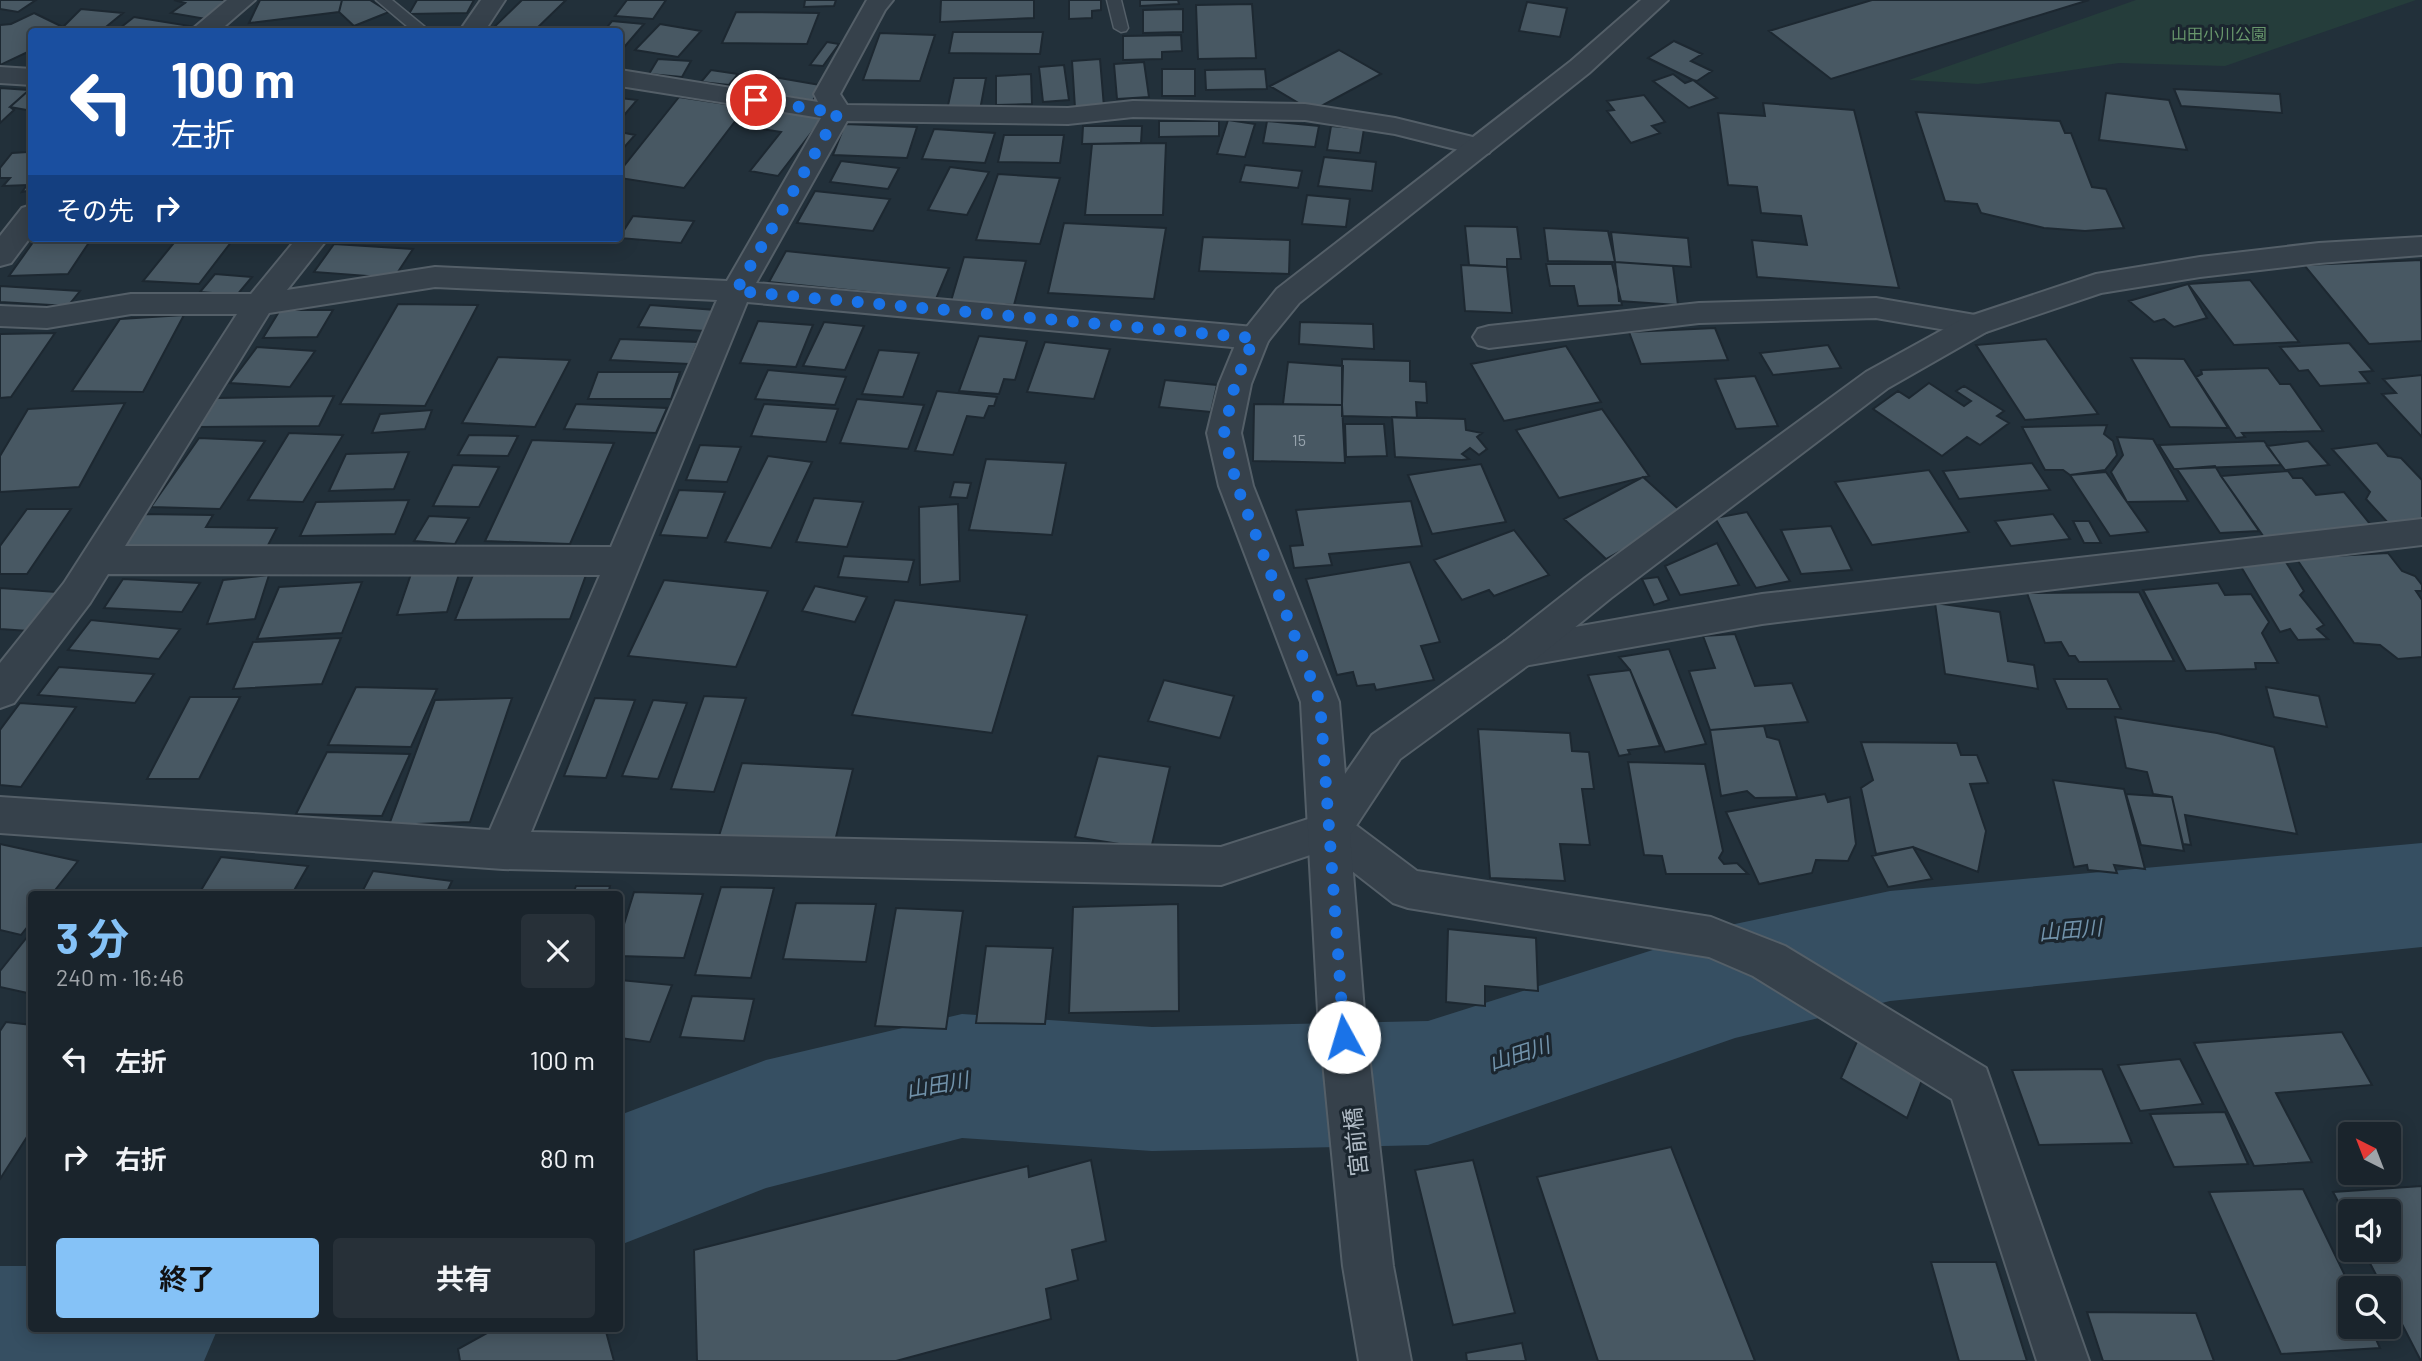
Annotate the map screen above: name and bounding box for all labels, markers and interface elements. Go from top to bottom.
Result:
park label: 山田小川公園 [2171,24,2267,43]
text: 100 m [171,49,295,108]
icon: left [56,56,147,147]
pin [726,70,786,130]
icon: arrive [737,81,775,119]
text: 左折 [171,114,235,152]
icon: right [148,189,186,227]
text: その先 [56,194,134,225]
house number: 15 [1292,430,1306,449]
text: 3 分 [56,912,129,962]
button: close [521,914,595,988]
water label: 山田川 [2038,914,2104,944]
text: 240 m · 16:46 [56,963,184,991]
position arrow [1307,1000,1381,1074]
water label: 山田川 [1485,1031,1555,1075]
icon: left [56,1040,94,1078]
text: 100 m [530,1044,595,1075]
text: 左折 [115,1045,167,1076]
water label: 山田川 [904,1066,972,1102]
street label: 宮前橋 [1337,1106,1373,1178]
north arrow [2338,1122,2401,1185]
map controls [2338,1122,2401,1339]
icon: right [56,1138,94,1176]
text: 80 m [540,1142,595,1173]
text: 右折 [115,1143,167,1174]
button: sound [2338,1199,2401,1262]
button: 終了 [56,1238,319,1318]
button: 共有 [333,1238,595,1318]
button: search [2338,1276,2401,1339]

